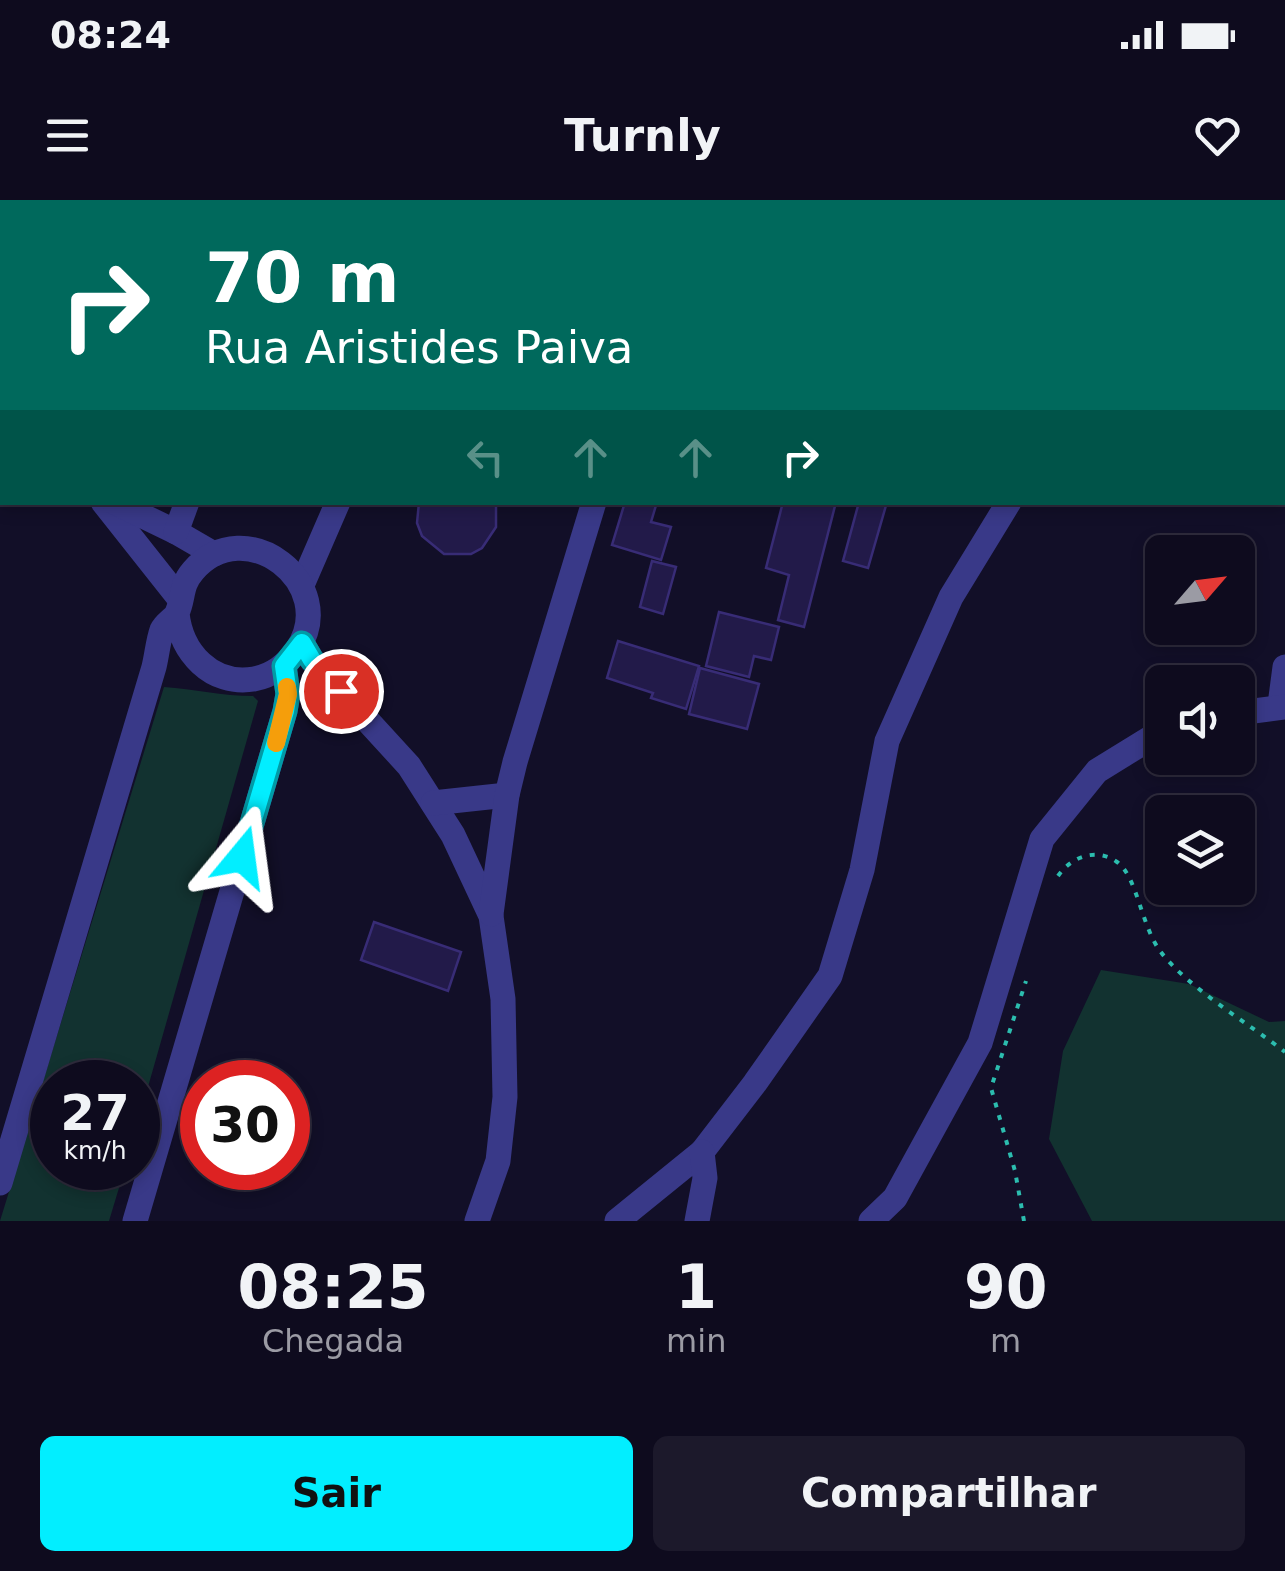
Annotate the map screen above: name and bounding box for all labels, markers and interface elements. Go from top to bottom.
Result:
text: 08:24 [50,13,171,57]
icon: menu [40,108,95,163]
icon: heart [1190,108,1245,163]
text: Turnly [564,109,721,162]
text: 70 m [205,237,400,319]
icon: right [40,240,170,370]
text: Rua Aristides Paiva [205,321,633,374]
icon: left [458,430,513,485]
icon: ahead [563,430,618,485]
icon: ahead [668,430,723,485]
icon: right [773,430,828,485]
north arrow [1145,535,1255,645]
map controls [1145,535,1255,905]
pin [299,649,384,734]
icon: arrive [314,664,369,719]
button: sound [1145,665,1255,775]
button: layers [1145,795,1255,905]
position arrow [190,805,294,909]
speed limit sign: 30 [180,1060,310,1190]
text: 27 [60,1084,130,1142]
text: km/h [63,1136,127,1165]
text: 08:25 [238,1252,429,1322]
text: 1 [675,1252,717,1322]
text: 90 [964,1252,1047,1322]
text: Chegada [262,1322,404,1360]
text: min [666,1322,726,1360]
text: m [990,1322,1021,1360]
button: Sair [40,1436,633,1551]
button: Compartilhar [653,1436,1245,1551]

